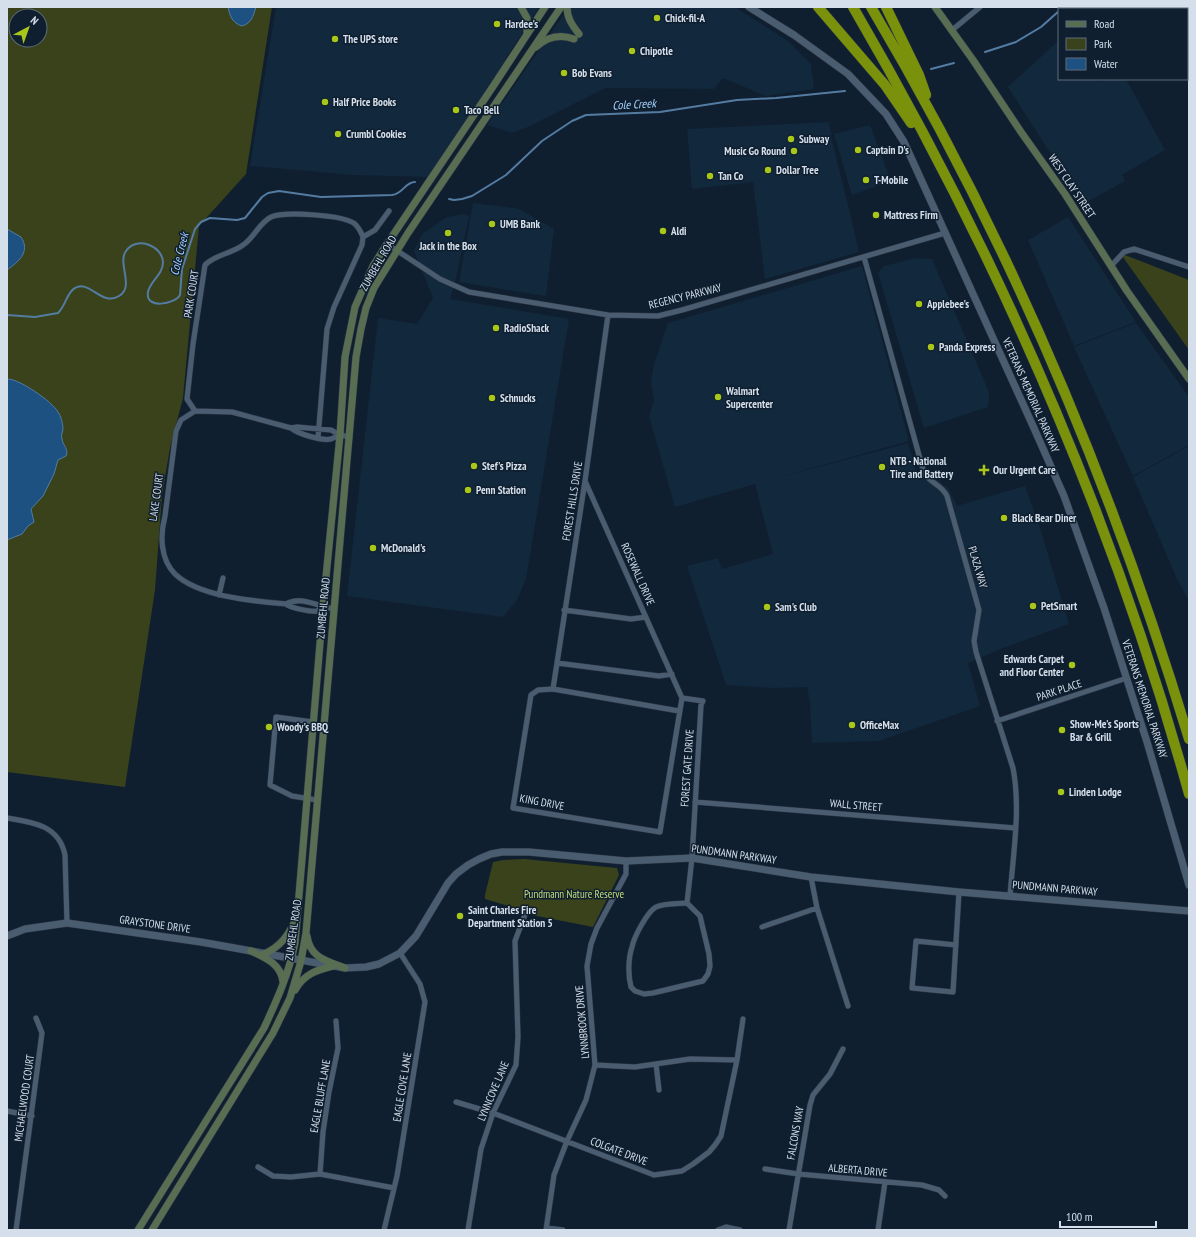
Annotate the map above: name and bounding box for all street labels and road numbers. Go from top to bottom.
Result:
street label: WEST CLAY STREET [1045,151,1099,221]
street label: ZUMBEHL ROAD [357,233,400,293]
street label: PARK COURT [180,269,202,319]
street label: REGENCY PARKWAY [647,280,723,312]
street label: VETERANS MEMORIAL PARKWAY [999,335,1063,454]
street label: FOREST HILLS DRIVE [559,460,585,542]
street label: LAKE COURT [146,472,166,522]
street label: ROSEWALL DRIVE [618,540,658,608]
street label: PLAZA WAY [965,544,991,590]
street label: ZUMBEHL ROAD [313,576,333,639]
street label: VETERANS MEMORIAL PARKWAY [1119,637,1171,760]
street label: PARK PLACE [1035,676,1084,704]
street label: FOREST GATE DRIVE [677,729,697,807]
street label: KING DRIVE [519,791,566,813]
street label: WALL STREET [829,796,883,814]
street label: PUNDMANN PARKWAY [691,841,777,867]
street label: PUNDMANN PARKWAY [1012,877,1098,899]
street label: ZUMBEHL ROAD [282,898,304,961]
street label: GRAYSTONE DRIVE [119,912,192,936]
street label: LYNNBROOK DRIVE [572,984,592,1059]
street label: EAGLE COVE LANE [390,1051,414,1123]
street label: MICHAELWOOD COURT [11,1053,37,1143]
street label: EAGLE BLUFF LANE [307,1058,333,1134]
street label: LYNNCOVE LANE [474,1059,512,1123]
street label: FALCONS WAY [783,1105,807,1161]
street label: COLGATE DRIVE [588,1134,650,1168]
street label: ALBERTA DRIVE [828,1160,888,1180]

